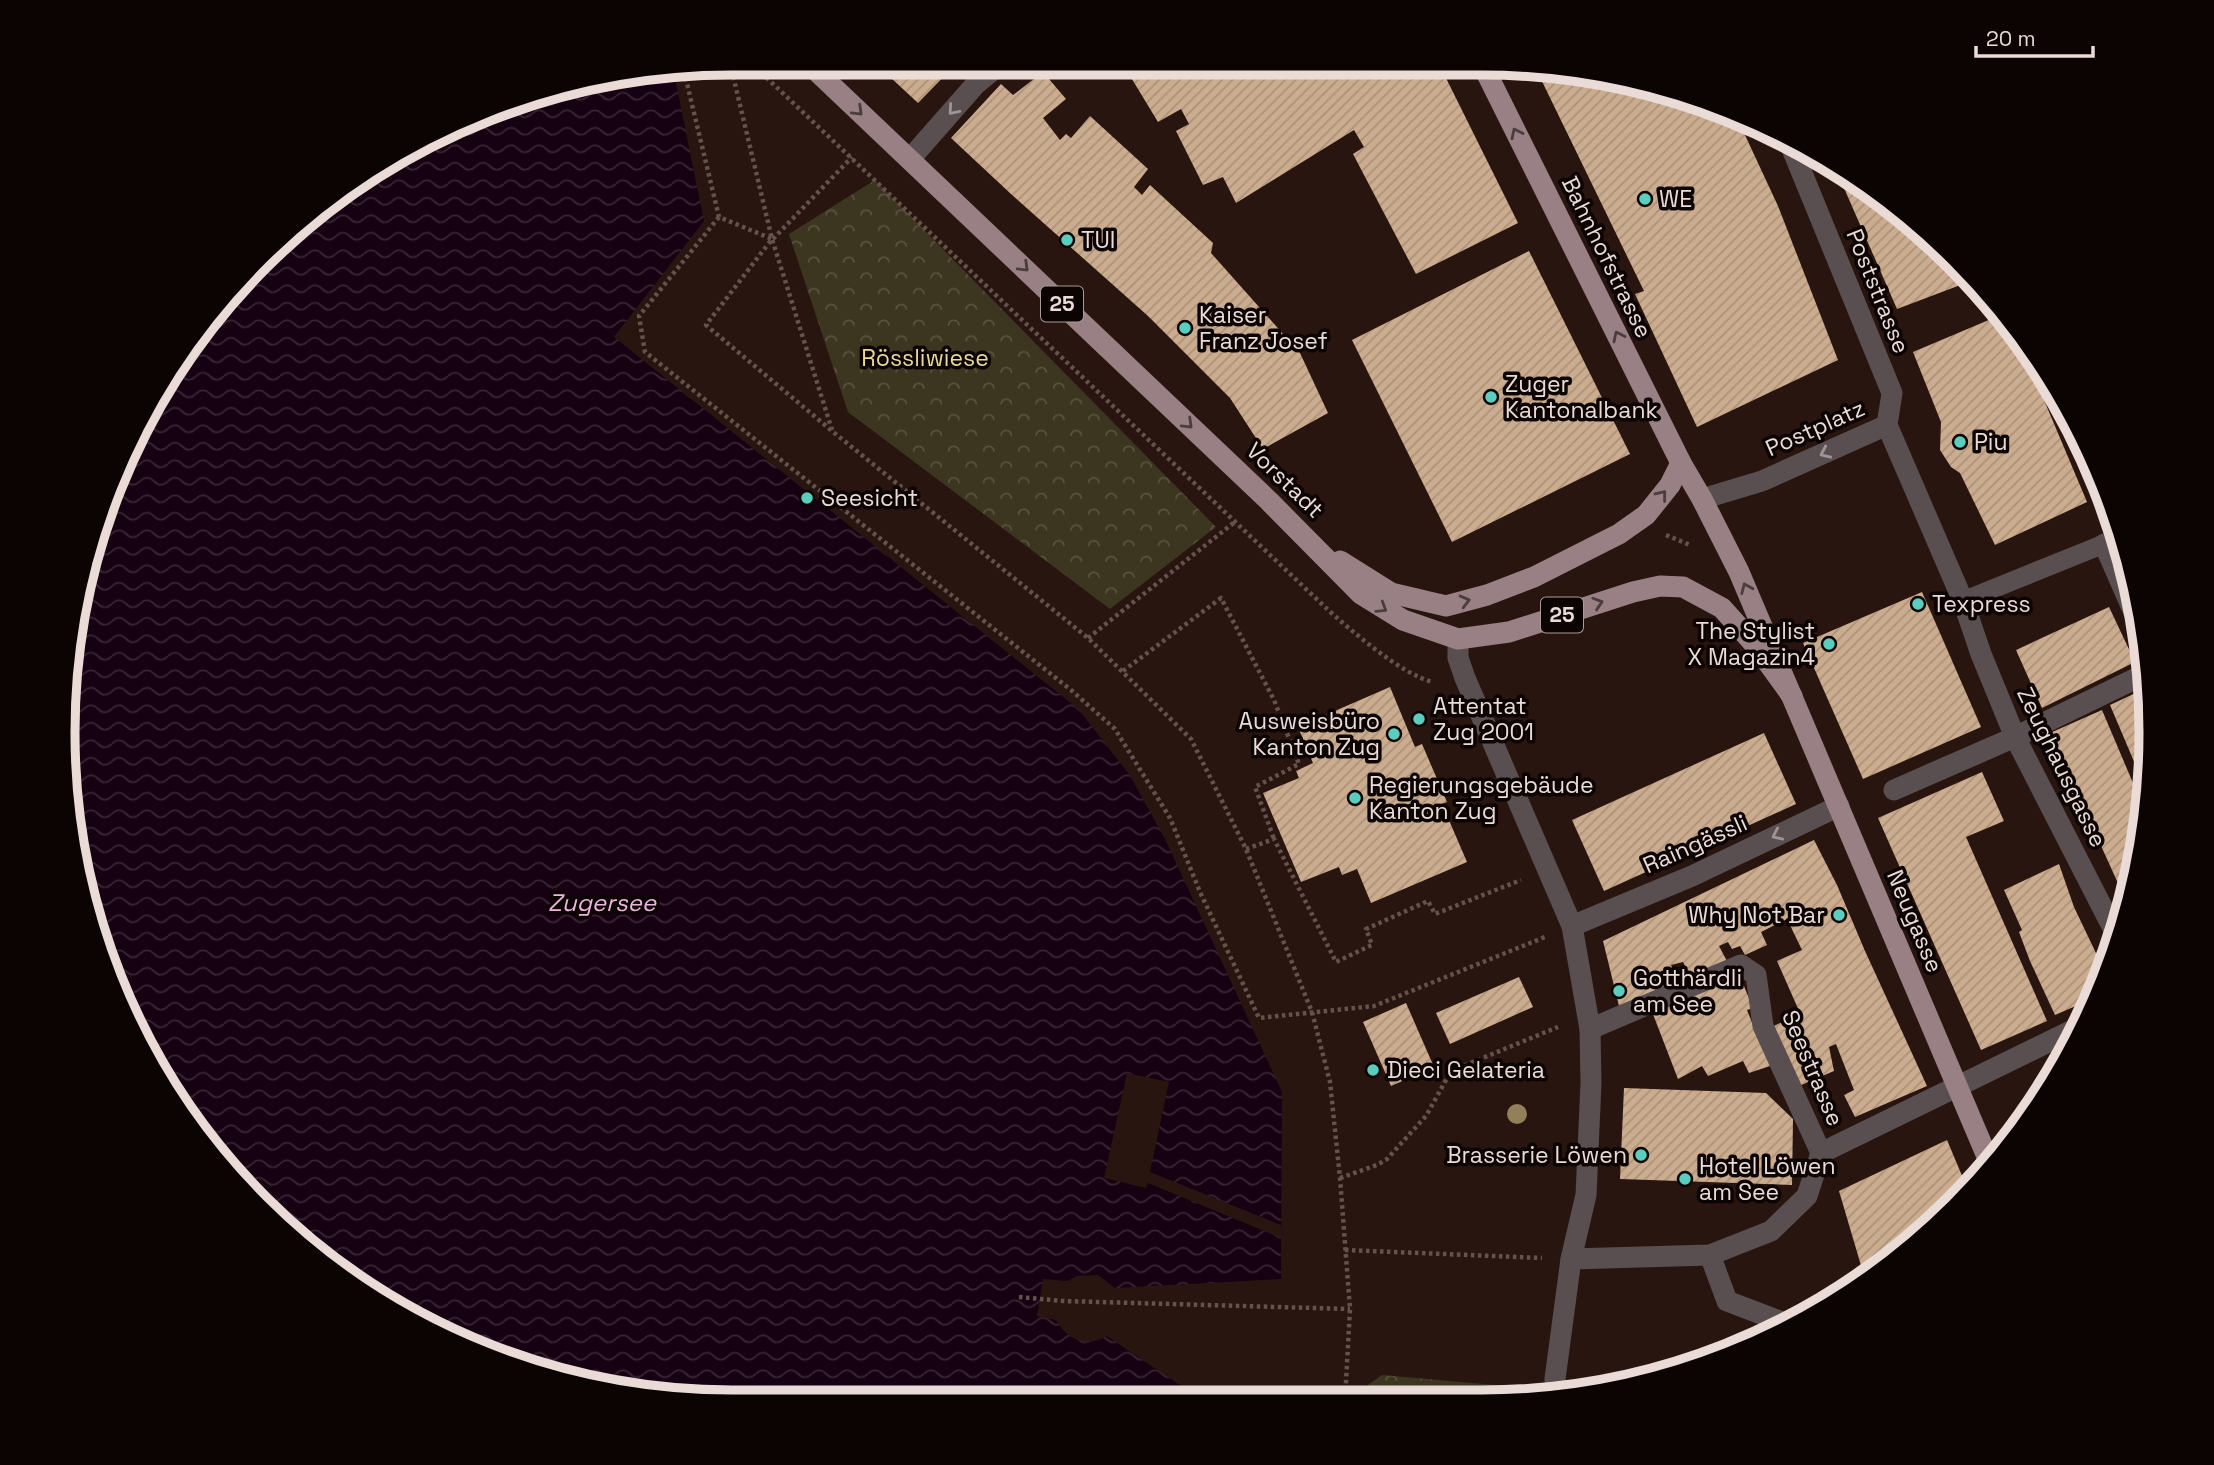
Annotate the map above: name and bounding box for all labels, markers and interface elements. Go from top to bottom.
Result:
scale bar [1976,14,2093,58]
text: 20 m [1986,25,2036,52]
one-way arrow [850,102,863,115]
one-way arrow [949,102,961,115]
one-way arrow [1511,128,1525,140]
street label: Bahnhofstrasse [1555,171,1659,343]
place label: WE [1659,184,1692,214]
marker: WE [1637,191,1653,207]
street label: Poststrasse [1839,224,1917,358]
place label: TUI [1081,225,1115,255]
marker: TUI [1059,232,1075,248]
one-way arrow [1016,258,1029,271]
road number: 25 [1041,286,1083,322]
place label: Kaiser Franz Josef [1199,300,1328,356]
marker: Kaiser Franz Josef [1177,320,1193,336]
one-way arrow [1612,331,1626,343]
park label: Rössliwiese [861,343,989,373]
place label: Zuger Kantonalbank [1505,369,1658,425]
marker: Zuger Kantonalbank [1483,389,1499,405]
street label: Postplatz [1761,393,1869,463]
one-way arrow [1180,415,1193,428]
place label: Piu [1974,427,2008,457]
marker: Piu [1952,434,1968,450]
street label: Vorstadt [1240,436,1330,524]
one-way arrow [1820,445,1832,459]
place label: Seesicht [821,483,918,513]
marker: Seesicht [799,490,815,506]
one-way arrow [1654,490,1666,503]
one-way arrow [1740,583,1754,595]
place label: Texpress [1932,589,2031,619]
one-way arrow [1458,595,1470,610]
marker: Texpress [1910,596,1926,612]
one-way arrow [1592,597,1604,612]
road number: 25 [1541,598,1583,632]
one-way arrow [1375,599,1388,612]
place label: The Stylist X Magazin4 [1688,616,1815,672]
marker: The Stylist X Magazin4 [1821,636,1837,652]
street label: Zeughausgasse [2010,682,2114,852]
place label: Attentat Zug 2001 [1433,691,1534,747]
place label: Ausweisbüro Kanton Zug [1239,706,1380,762]
marker: Attentat Zug 2001 [1411,711,1427,727]
marker: Ausweisbüro Kanton Zug [1386,726,1402,742]
place label: Regierungsgebäude Kanton Zug [1369,770,1594,826]
marker: Regierungsgebäude Kanton Zug [1347,790,1363,806]
street label: Raingässli [1638,808,1752,880]
one-way arrow [1772,827,1784,841]
street label: Neugasse [1880,865,1950,977]
water label: Zugersee [548,887,657,918]
place label: Why Not Bar [1688,900,1825,930]
marker: Why Not Bar [1831,907,1847,923]
place label: Gotthärdli am See [1633,963,1742,1019]
marker: Gotthärdli am See [1611,983,1627,999]
street label: Seestrasse [1775,1006,1851,1130]
place label: Dieci Gelateria [1387,1055,1545,1085]
marker: Dieci Gelateria [1365,1062,1381,1078]
place label: Brasserie Löwen [1446,1140,1627,1170]
marker: Brasserie Löwen [1633,1147,1649,1163]
place label: Hotel Löwen am See [1699,1151,1836,1207]
marker: Hotel Löwen am See [1677,1171,1693,1187]

